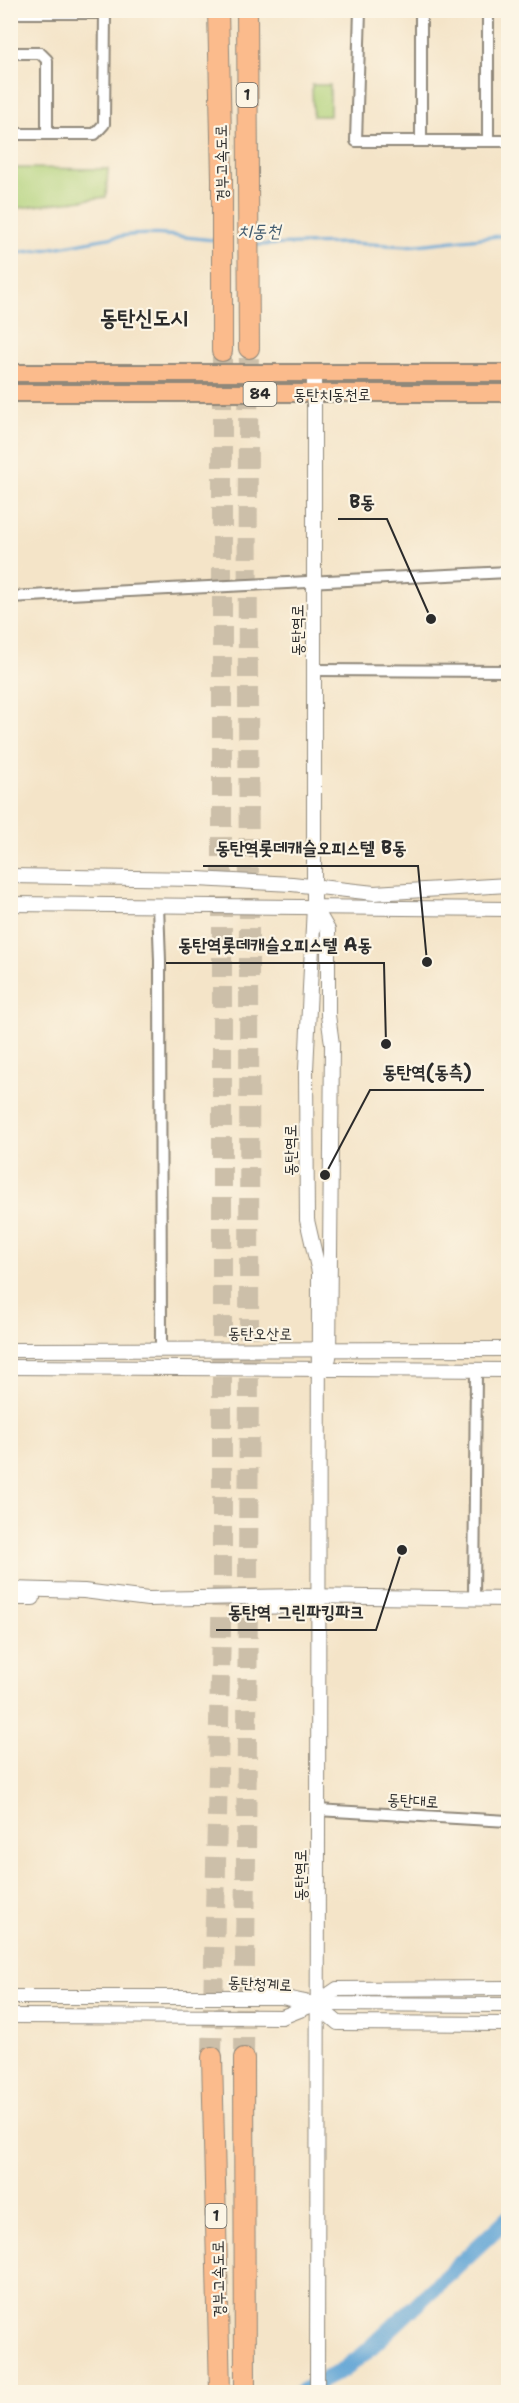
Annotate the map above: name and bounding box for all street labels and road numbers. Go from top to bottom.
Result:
road number: 1 [236,83,258,107]
street label: 경부고속도로 [210,124,233,202]
road number: 84 [244,382,276,406]
street label: 동탄치동천로 [293,384,371,405]
street label: 동탄역로 [287,604,308,656]
street label: 동탄역로 [280,1124,301,1176]
street label: 동탄오산로 [228,1322,292,1345]
street label: 동탄대로 [387,1789,439,1812]
street label: 동탄역로 [290,1849,311,1901]
street label: 동탄청계로 [227,1971,293,1996]
road number: 1 [206,2204,226,2228]
street label: 경부고속도로 [207,2240,230,2318]

